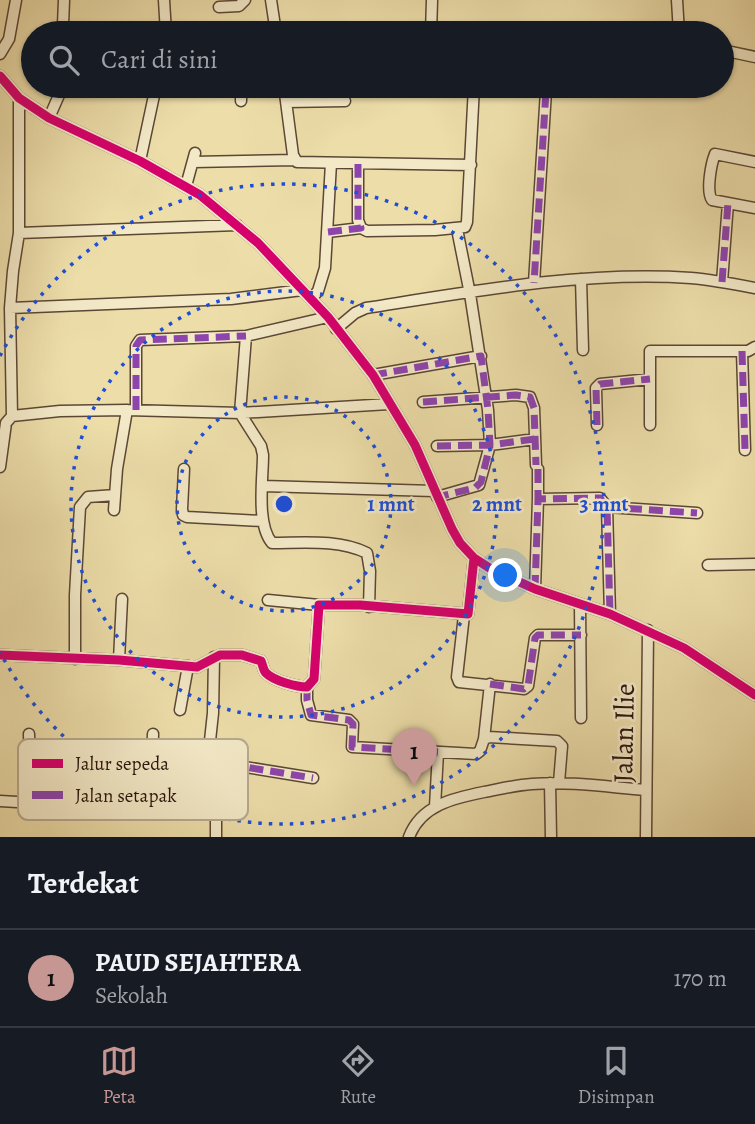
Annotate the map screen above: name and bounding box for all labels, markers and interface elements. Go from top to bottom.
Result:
search box [21,21,734,98]
icon: search [45,41,83,79]
text: Cari di sini [101,42,218,77]
text: 1 mnt [367,490,415,518]
text: 2 mnt [472,490,522,518]
text: 3 mnt [579,490,629,518]
centre of rings [272,492,296,516]
your location [488,558,522,592]
street label: Jalan Ilie [604,683,644,783]
pin: 1 [391,728,437,786]
legend [18,739,248,820]
text: Jalur sepeda [75,751,169,777]
text: Jalan setapak [75,783,177,809]
text: Terdekat [28,863,139,903]
text: PAUD SEJAHTERA [95,945,301,980]
text: 1 [47,963,55,994]
text: 170 m [674,963,727,994]
text: Sekolah [95,980,168,1011]
tab: Peta [100,1042,138,1110]
tab: Rute [339,1042,377,1110]
tab: Disimpan [578,1042,655,1110]

